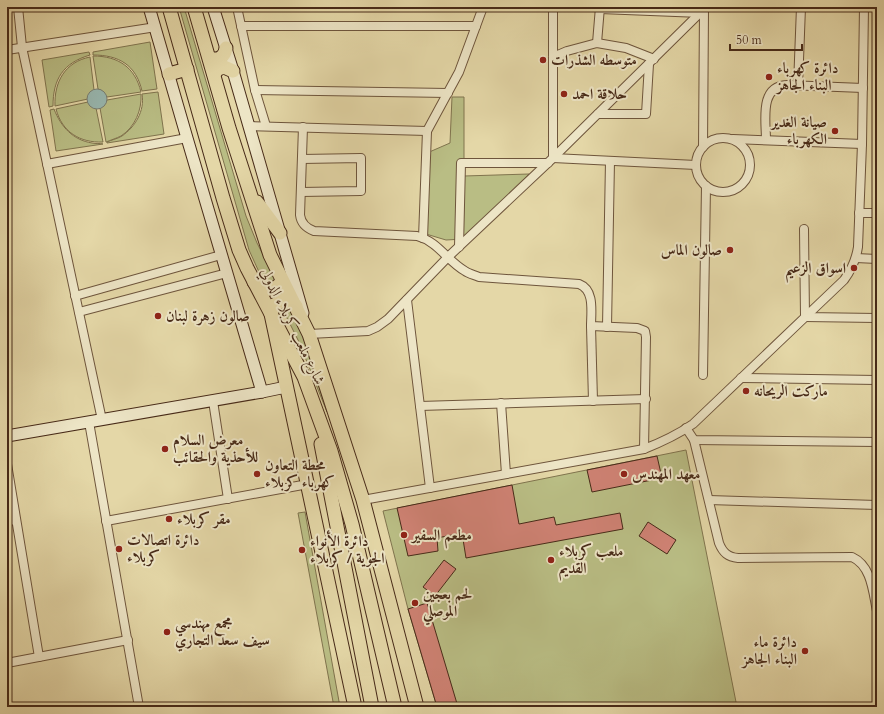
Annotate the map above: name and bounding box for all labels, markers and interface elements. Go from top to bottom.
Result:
scale bar [730,26,802,52]
text: 50 m [736,32,763,48]
place label: متوسطه الشذرات [551,50,637,70]
marker: متوسطه الشذرات [538,55,548,65]
place label: دائرة كهرباء البناء الجاهز [775,58,838,95]
marker: دائرة كهرباء البناء الجاهز [764,72,774,82]
place label: حلاقة احمد [572,84,627,104]
marker: حلاقة احمد [559,89,569,99]
place label: صيانة الغدير الكهرباء [769,112,827,149]
marker: صيانة الغدير الكهرباء [830,126,840,136]
place label: صالون الماس [661,240,722,260]
marker: صالون الماس [725,245,735,255]
place label: اسواق الزعيم [785,258,846,283]
marker: اسواق الزعيم [849,263,859,273]
street label: شارع ملعب كربلاء الدولي [253,264,330,389]
place label: صالون زهرة لبنان [166,306,250,326]
marker: صالون زهرة لبنان [153,311,163,321]
place label: ماركت الريحانه [754,381,828,401]
marker: ماركت الريحانه [741,386,751,396]
place label: معرض السلام للأحذية والحقائب [173,430,258,467]
marker: معرض السلام للأحذية والحقائب [160,444,170,454]
place label: محطة التعاون كهرباء كربلاء [265,455,335,492]
place label: معهد المهندس [632,464,700,484]
marker: محطة التعاون كهرباء كربلاء [252,469,262,479]
marker: معهد المهندس [619,469,629,479]
place label: مقر كربلاء [177,509,231,529]
marker: مقر كربلاء [164,514,174,524]
place label: مطعم السفير [410,525,472,549]
place label: دائرة اتصالات كربلاء [127,530,199,567]
place label: دائرة الأنواء الجوية / كربلاء [310,530,384,568]
marker: مطعم السفير [399,530,409,540]
place label: ملعب كربلاء القديم [559,541,624,581]
marker: دائرة اتصالات كربلاء [114,544,124,554]
marker: دائرة الأنواء الجوية / كربلاء [297,545,307,555]
marker: ملعب كربلاء القديم [546,555,556,565]
place label: لحم بعجين الموصلي [422,584,473,626]
marker: لحم بعجين الموصلي [410,598,420,608]
place label: مجمع مهندسي سيف سعد التجاري [175,613,270,652]
marker: مجمع مهندسي سيف سعد التجاري [162,627,172,637]
place label: دائرة ماء البناء الجاهز [741,632,797,669]
marker: دائرة ماء البناء الجاهز [800,646,810,656]

